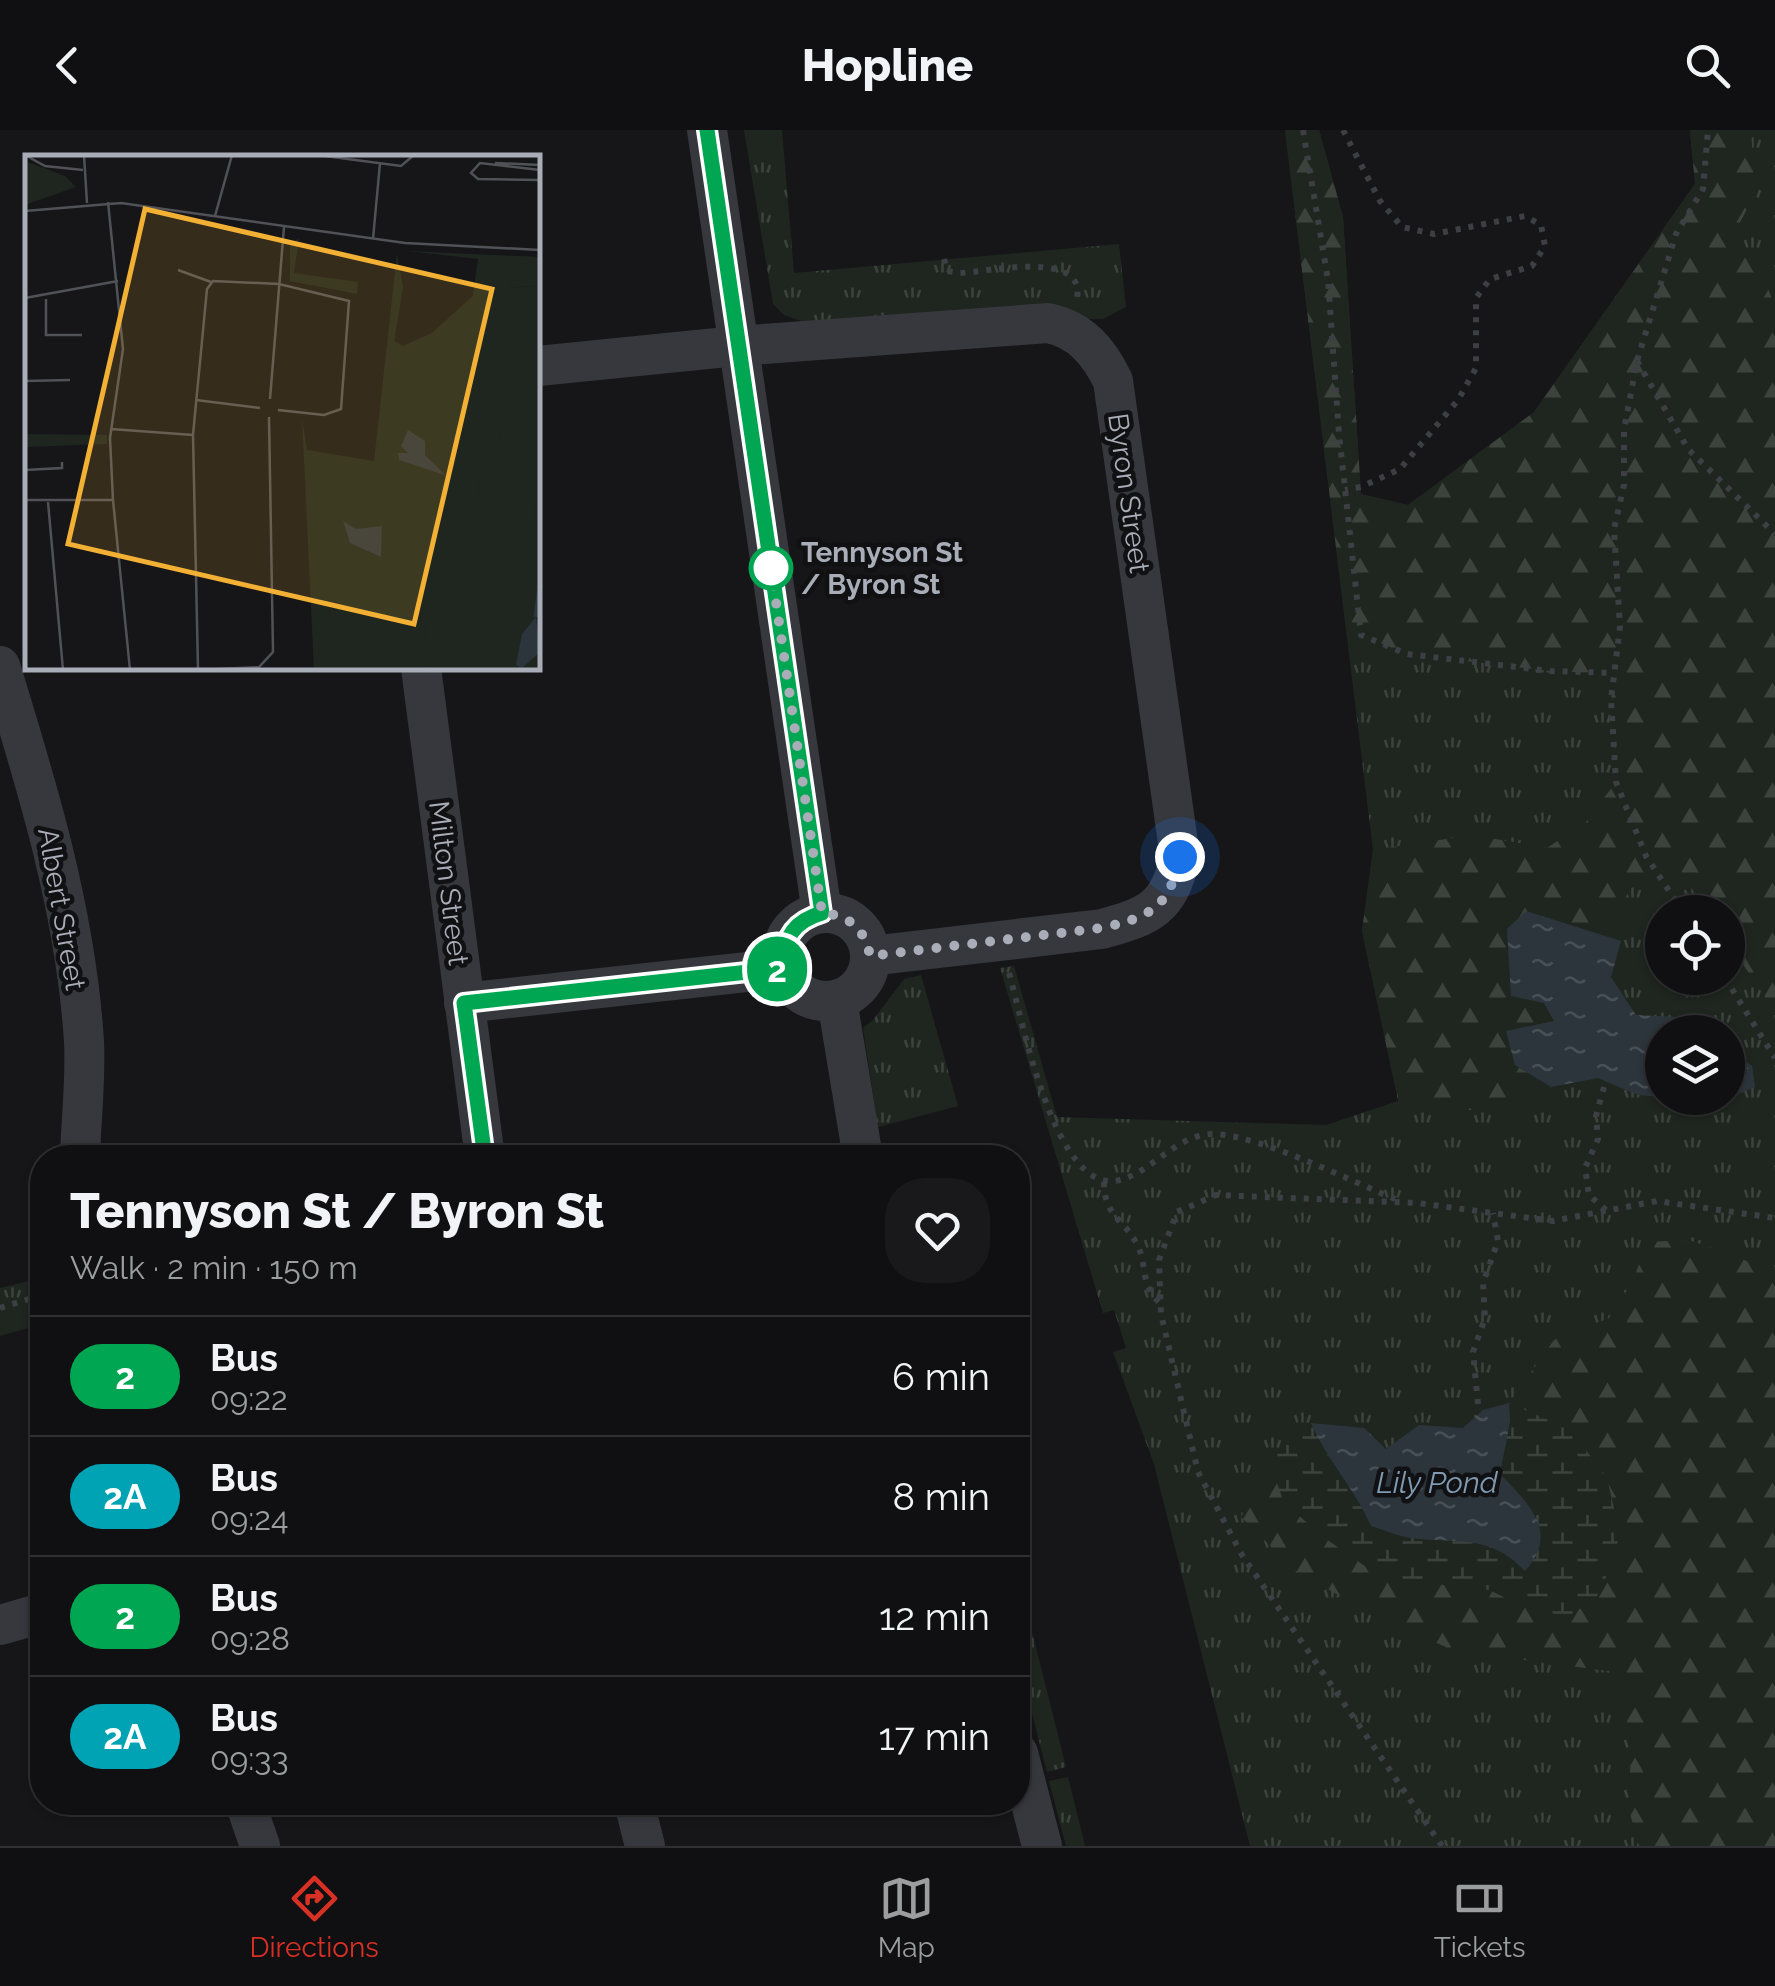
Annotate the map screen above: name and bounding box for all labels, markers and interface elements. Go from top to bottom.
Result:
icon: back [40,38,95,93]
icon: search [1680,38,1735,93]
text: Hopline [802,39,973,92]
inset map [25,155,540,670]
street label: Byron Street [1101,411,1156,576]
place label: Tennyson St / Byron St [801,536,963,601]
marker: Tennyson St / Byron St [750,547,792,589]
street label: Milton Street [422,799,475,968]
street label: Albert Street [31,825,92,993]
your location [1155,832,1205,882]
map controls [1645,895,1745,1115]
button: locate [1645,895,1745,995]
line badge: 2 [744,936,810,1002]
text: 2 [767,949,787,990]
button: layers [1645,1015,1745,1115]
button: heart [885,1178,990,1283]
text: Tennyson St / Byron St [70,1183,604,1239]
text: Walk · 2 min · 150 m [70,1249,358,1286]
text: Bus [210,1335,278,1380]
text: 6 min [892,1354,990,1399]
text: 2 [115,1356,135,1397]
text: 09:22 [210,1380,288,1417]
text: Bus [210,1455,278,1500]
water label: Lily Pond [1376,1465,1499,1500]
text: 8 min [892,1474,990,1519]
text: 2A [103,1476,147,1517]
text: 09:24 [210,1500,289,1537]
text: Bus [210,1575,278,1620]
text: 12 min [879,1594,990,1639]
text: 2 [115,1596,135,1637]
text: 09:28 [210,1620,290,1657]
text: Bus [210,1695,278,1740]
text: 17 min [879,1714,990,1759]
text: 2A [103,1716,147,1757]
text: 09:33 [210,1740,289,1777]
tab: Directions [249,1871,379,1964]
tab: Map [878,1871,935,1964]
tab: Tickets [1434,1871,1526,1964]

